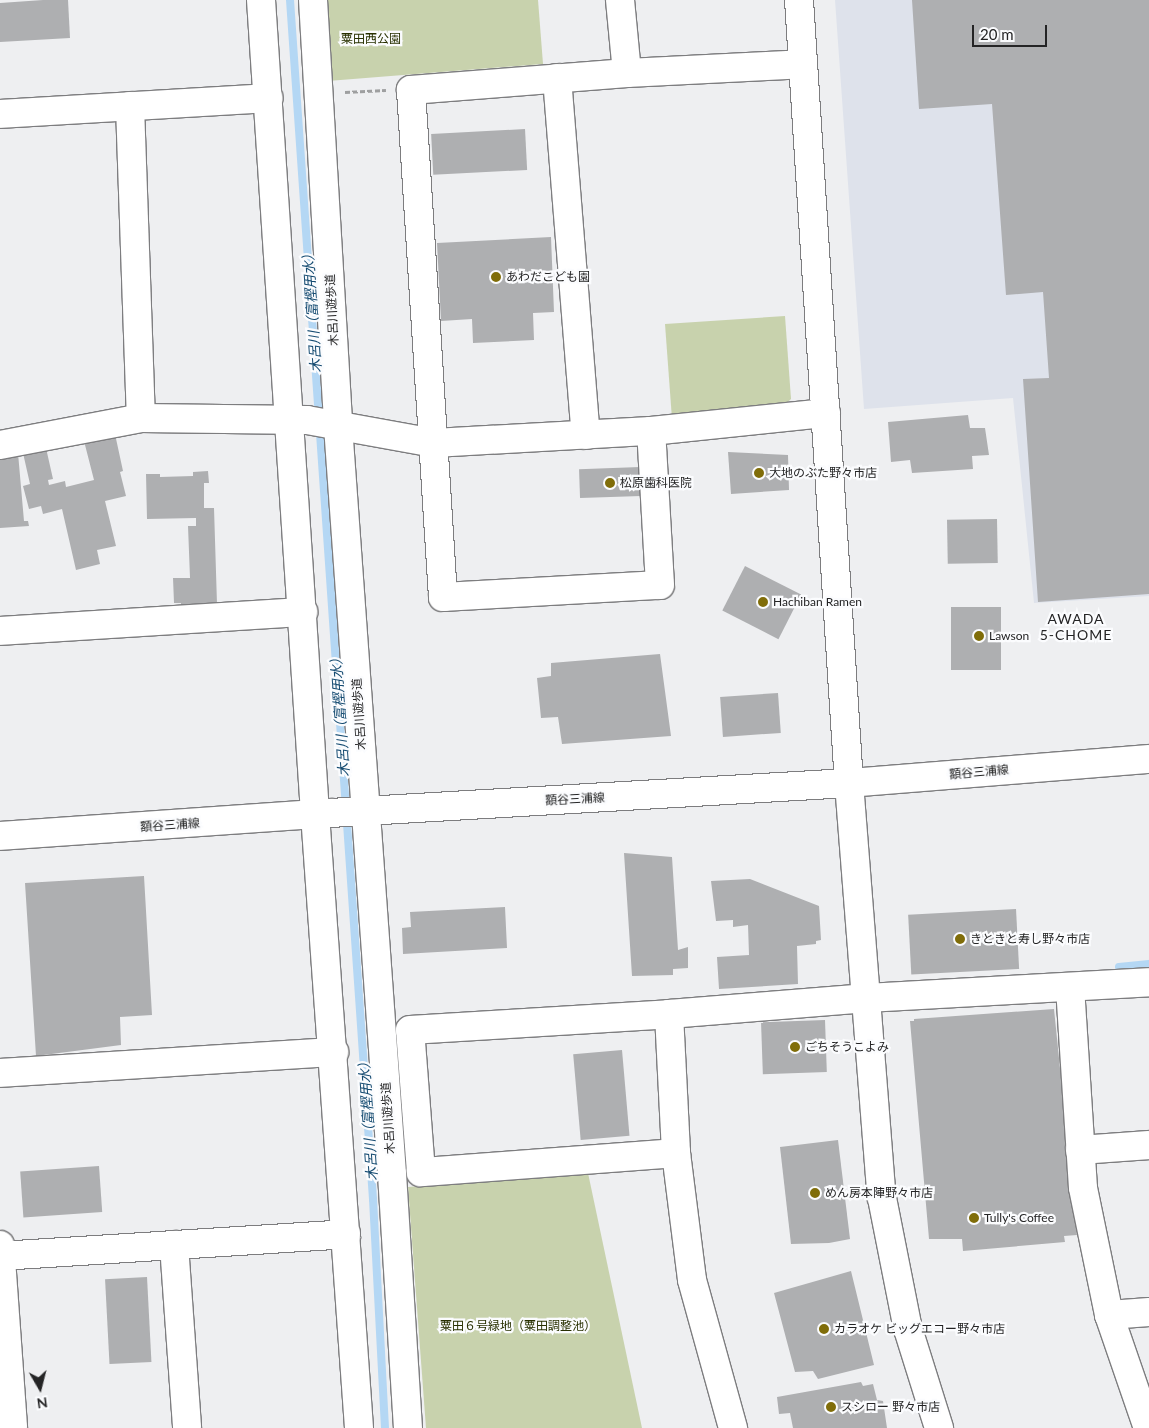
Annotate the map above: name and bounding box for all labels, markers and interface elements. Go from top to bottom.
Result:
scale bar [974,15,1049,47]
text: 20 m [980,25,1014,43]
park label: 粟田西公園 [341,32,401,46]
water label: 木呂川（富樫用水） [299,247,325,373]
place label: あわだこども園 [506,270,590,284]
marker: あわだこども園 [490,271,502,283]
street label: 木呂川遊歩道 [323,274,341,346]
place label: 大地のぶた野々市店 [769,466,877,480]
marker: 大地のぶた野々市店 [753,467,765,479]
place label: 松原歯科医院 [620,476,692,490]
marker: 松原歯科医院 [604,477,616,489]
place label: Hachiban Ramen [773,595,862,609]
marker: Hachiban Ramen [757,596,769,608]
district label: AWADA 5-CHOME [1039,611,1113,644]
place label: Lawson [989,629,1029,643]
marker: Lawson [973,630,985,642]
water label: 木呂川（富樫用水） [327,651,353,777]
street label: 木呂川遊歩道 [349,678,369,750]
street label: 額谷三浦線 [948,762,1010,782]
street label: 額谷三浦線 [545,790,605,808]
street label: 額谷三浦線 [140,816,200,834]
place label: きときと寿し野々市店 [970,932,1090,946]
marker: きときと寿し野々市店 [954,933,966,945]
place label: ごちそうこよみ [805,1040,889,1054]
marker: ごちそうこよみ [789,1041,801,1053]
water label: 木呂川（富樫用水） [355,1055,381,1181]
street label: 木呂川遊歩道 [378,1082,398,1154]
place label: めん房本陣野々市店 [825,1186,933,1200]
marker: めん房本陣野々市店 [809,1187,821,1199]
place label: Tully's Coffee [984,1211,1054,1225]
marker: Tully's Coffee [968,1212,980,1224]
park label: 粟田６号緑地（粟田調整池） [440,1319,596,1333]
place label: カラオケ ビッグエコー野々市店 [834,1322,1005,1336]
marker: カラオケ ビッグエコー野々市店 [818,1323,830,1335]
north arrow [15,1363,65,1413]
text: N [36,1394,49,1413]
place label: スシロー 野々市店 [841,1400,940,1414]
marker: スシロー 野々市店 [825,1401,837,1413]

